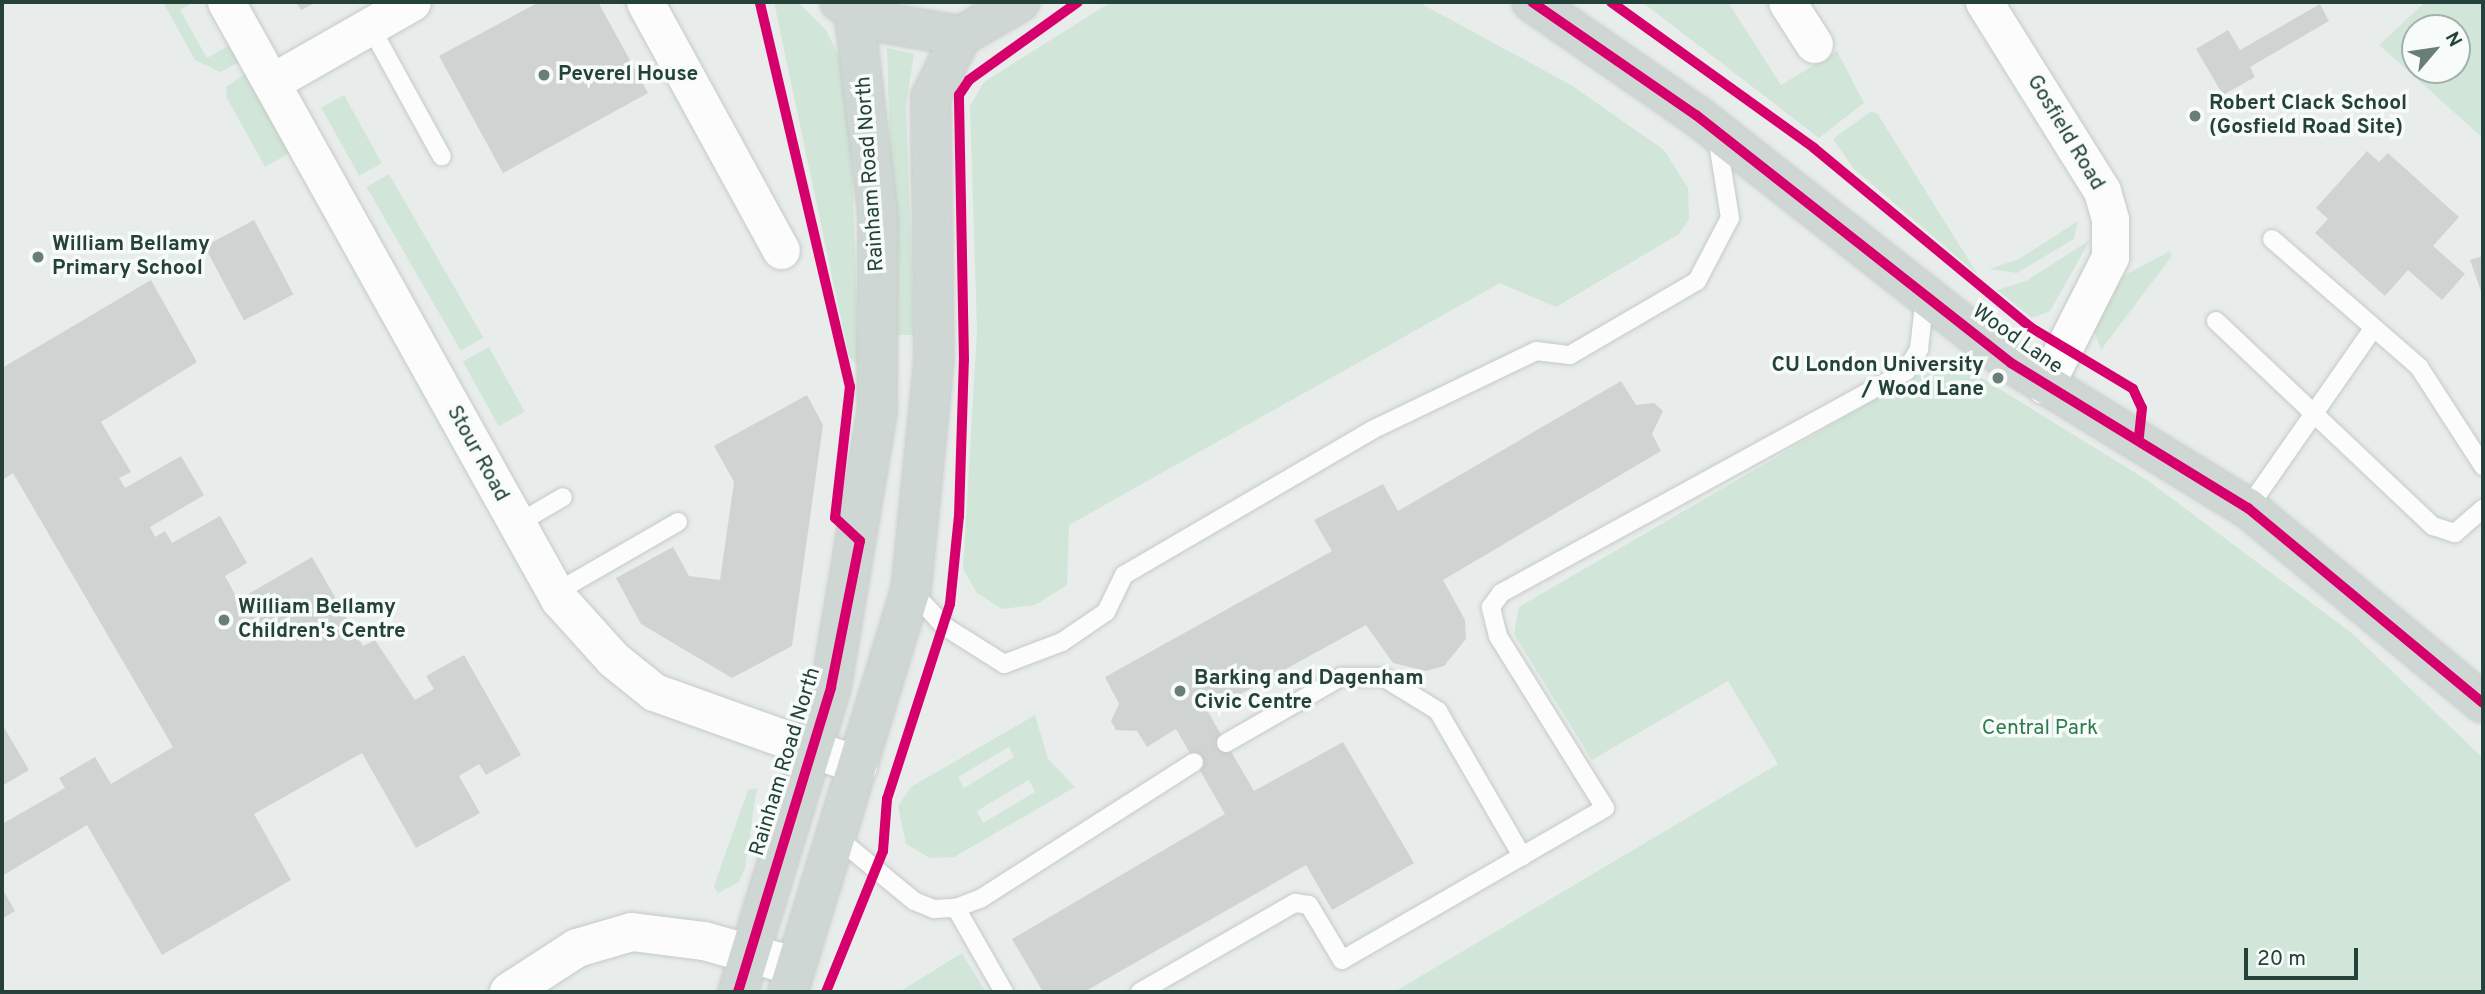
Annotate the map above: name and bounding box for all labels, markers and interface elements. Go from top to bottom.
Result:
north arrow [2401,14,2471,84]
text: N [2439,28,2466,52]
place label: Peverel House [558,62,698,88]
marker: Peverel House [536,67,552,83]
street label: Gosfield Road [2021,71,2109,195]
street label: Rainham Road North [852,75,890,273]
place label: Robert Clack School (Gosfield Road Site) [2209,91,2407,141]
marker: Robert Clack School (Gosfield Road Site) [2187,108,2203,124]
place label: William Bellamy Primary School [52,232,210,282]
marker: William Bellamy Primary School [30,249,46,265]
street label: Wood Lane [1967,300,2067,380]
place label: CU London University / Wood Lane [1772,353,1984,403]
marker: CU London University / Wood Lane [1990,370,2006,386]
street label: Stour Road [440,402,514,506]
place label: William Bellamy Children's Centre [238,595,406,645]
marker: William Bellamy Children's Centre [216,612,232,628]
street label: Rainham Road North [745,665,827,859]
place label: Barking and Dagenham Civic Centre [1194,666,1424,716]
marker: Barking and Dagenham Civic Centre [1172,683,1188,699]
park label: Central Park [1982,716,2098,742]
scale bar [2247,934,2361,978]
text: 20 m [2257,946,2306,973]

